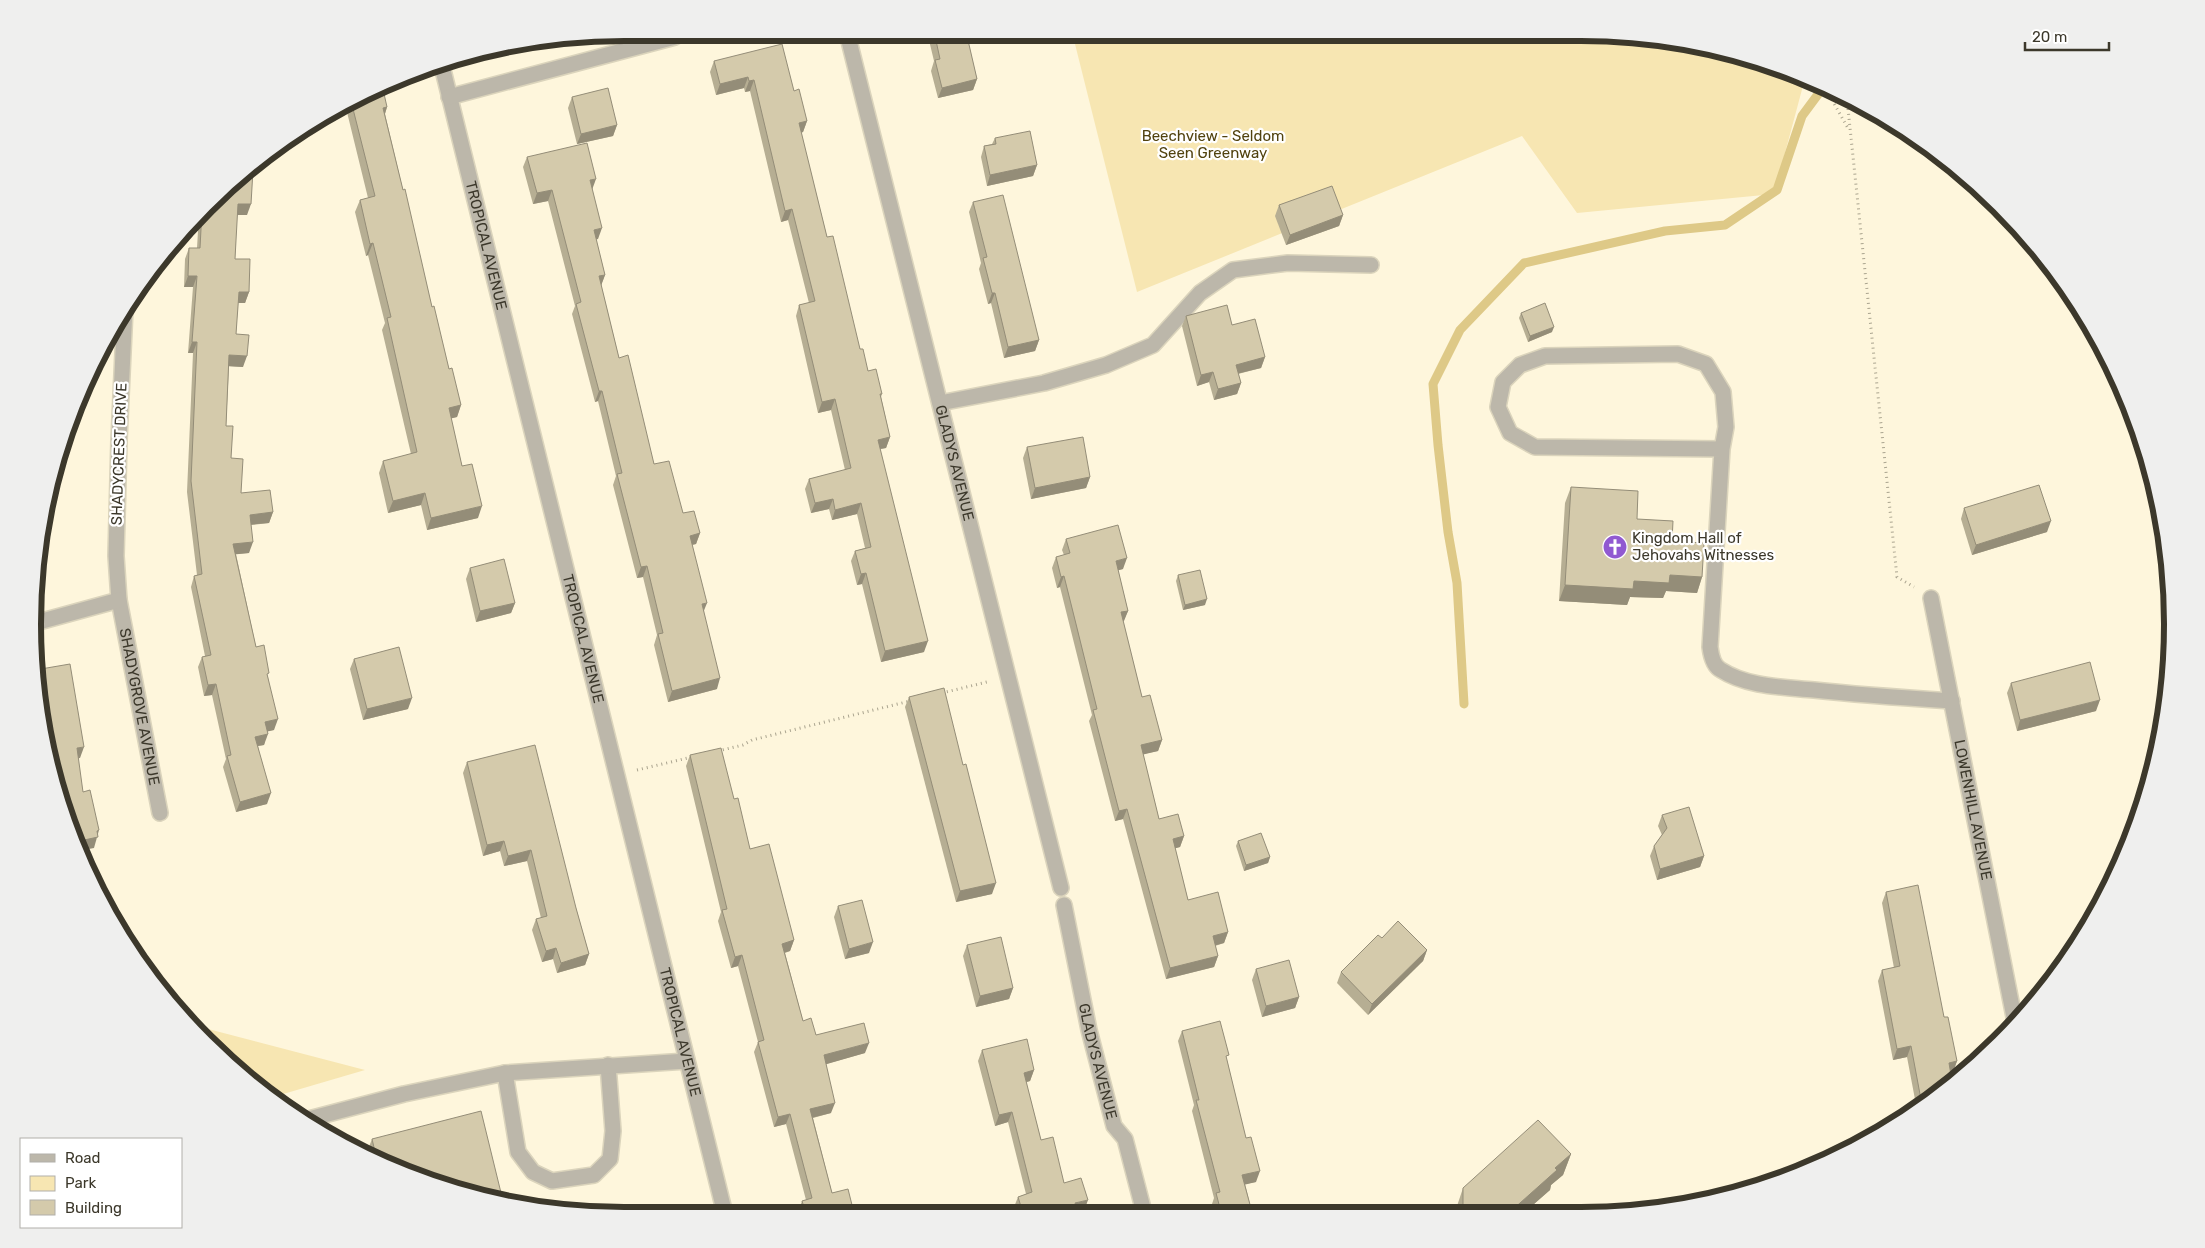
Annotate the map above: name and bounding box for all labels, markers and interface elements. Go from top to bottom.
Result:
scale bar [2025,20,2109,52]
text: 20 m [2032,28,2067,46]
park label: Beechview - Seldom Seen Greenway [1142,127,1284,162]
street label: TROPICAL AVENUE [462,179,511,312]
street label: SHADYCREST DRIVE [108,382,130,526]
street label: GLADYS AVENUE [931,403,978,523]
place label: Kingdom Hall of Jehovahs Witnesses [1632,529,1775,564]
church icon: Kingdom Hall of Jehovahs Witnesses [1602,534,1628,560]
street label: TROPICAL AVENUE [559,572,608,705]
street label: SHADYGROVE AVENUE [116,627,163,787]
street label: LOWENHILL AVENUE [1950,738,1996,882]
street label: TROPICAL AVENUE [656,966,705,1098]
street label: GLADYS AVENUE [1075,1002,1121,1121]
legend [20,1138,182,1228]
text: Road [65,1149,101,1167]
text: Park [65,1174,96,1192]
text: Building [65,1199,122,1217]

